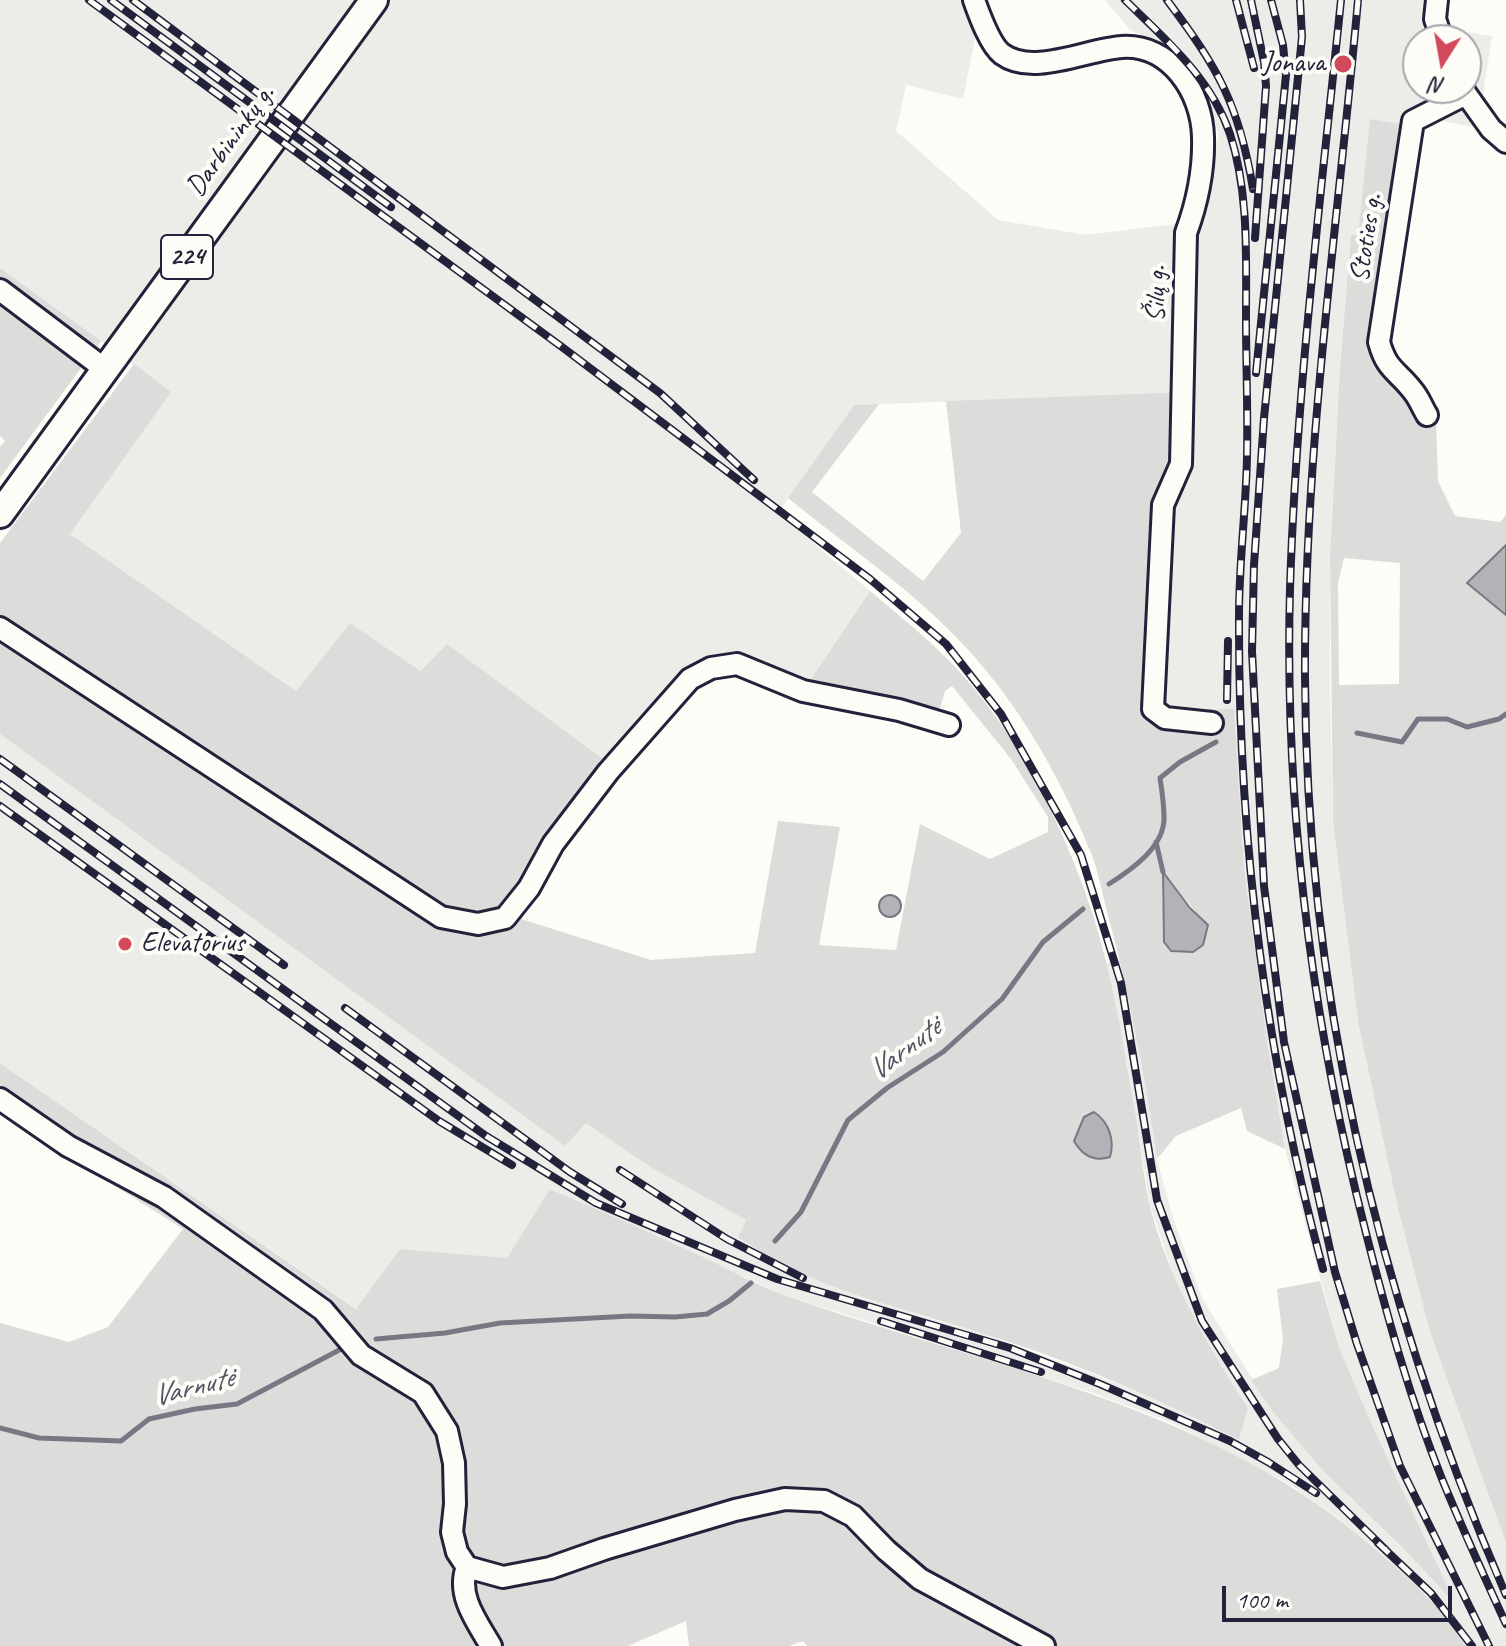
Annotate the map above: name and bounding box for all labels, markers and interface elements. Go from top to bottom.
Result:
north arrow [1402,24,1482,104]
place label: Jonava [1262,47,1325,81]
marker: Jonava [1332,53,1354,75]
text: N [1428,71,1447,101]
street label: Darbininkų g. [179,79,283,203]
street label: Stoties g. [1343,192,1391,284]
road number: 224 [161,235,213,279]
street label: Šilų g. [1140,266,1174,322]
place label: Elevatorius [141,927,245,961]
marker: Elevatorius [116,935,134,953]
water label: Varnutė [862,1011,948,1089]
water label: Varnutė [149,1361,237,1415]
scale bar [1226,1570,1456,1620]
text: 100 m [1236,1585,1288,1615]

